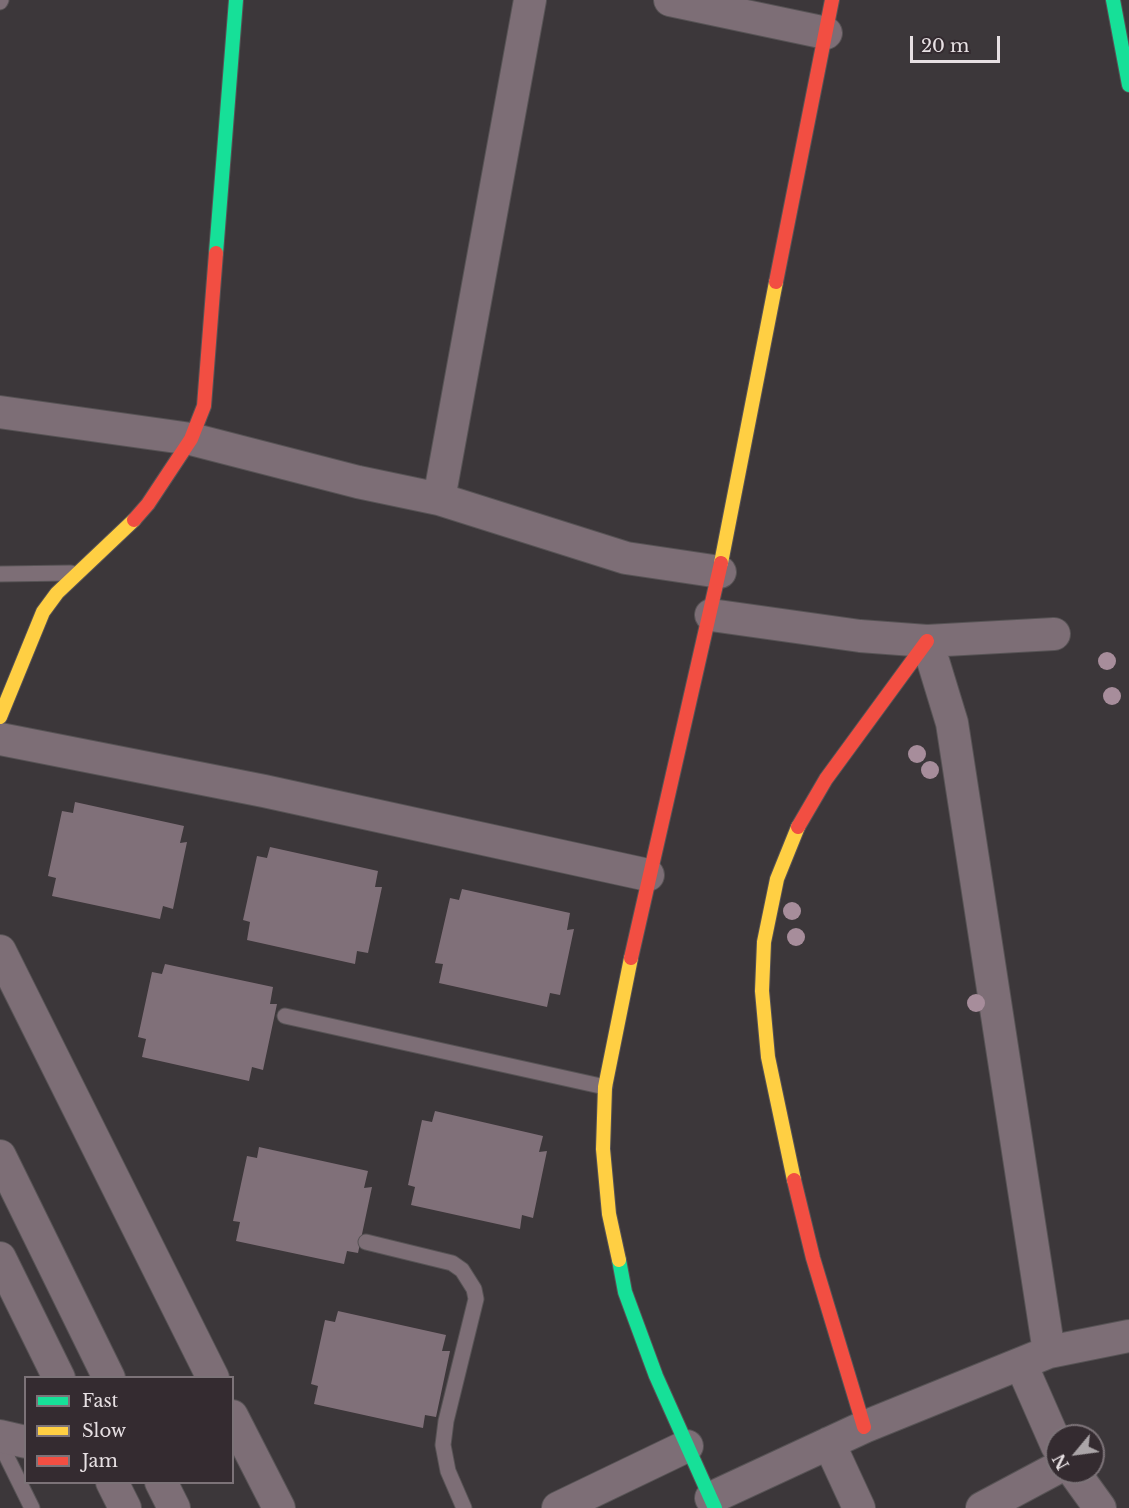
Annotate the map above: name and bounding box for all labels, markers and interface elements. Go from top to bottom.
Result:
scale bar [913,24,1003,62]
text: 20 m [921,35,969,57]
legend [24,1376,234,1484]
text: Fast [82,1390,118,1412]
text: Slow [82,1420,126,1442]
north arrow [1045,1424,1105,1484]
text: Jam [82,1450,118,1472]
text: N [1049,1450,1073,1473]

